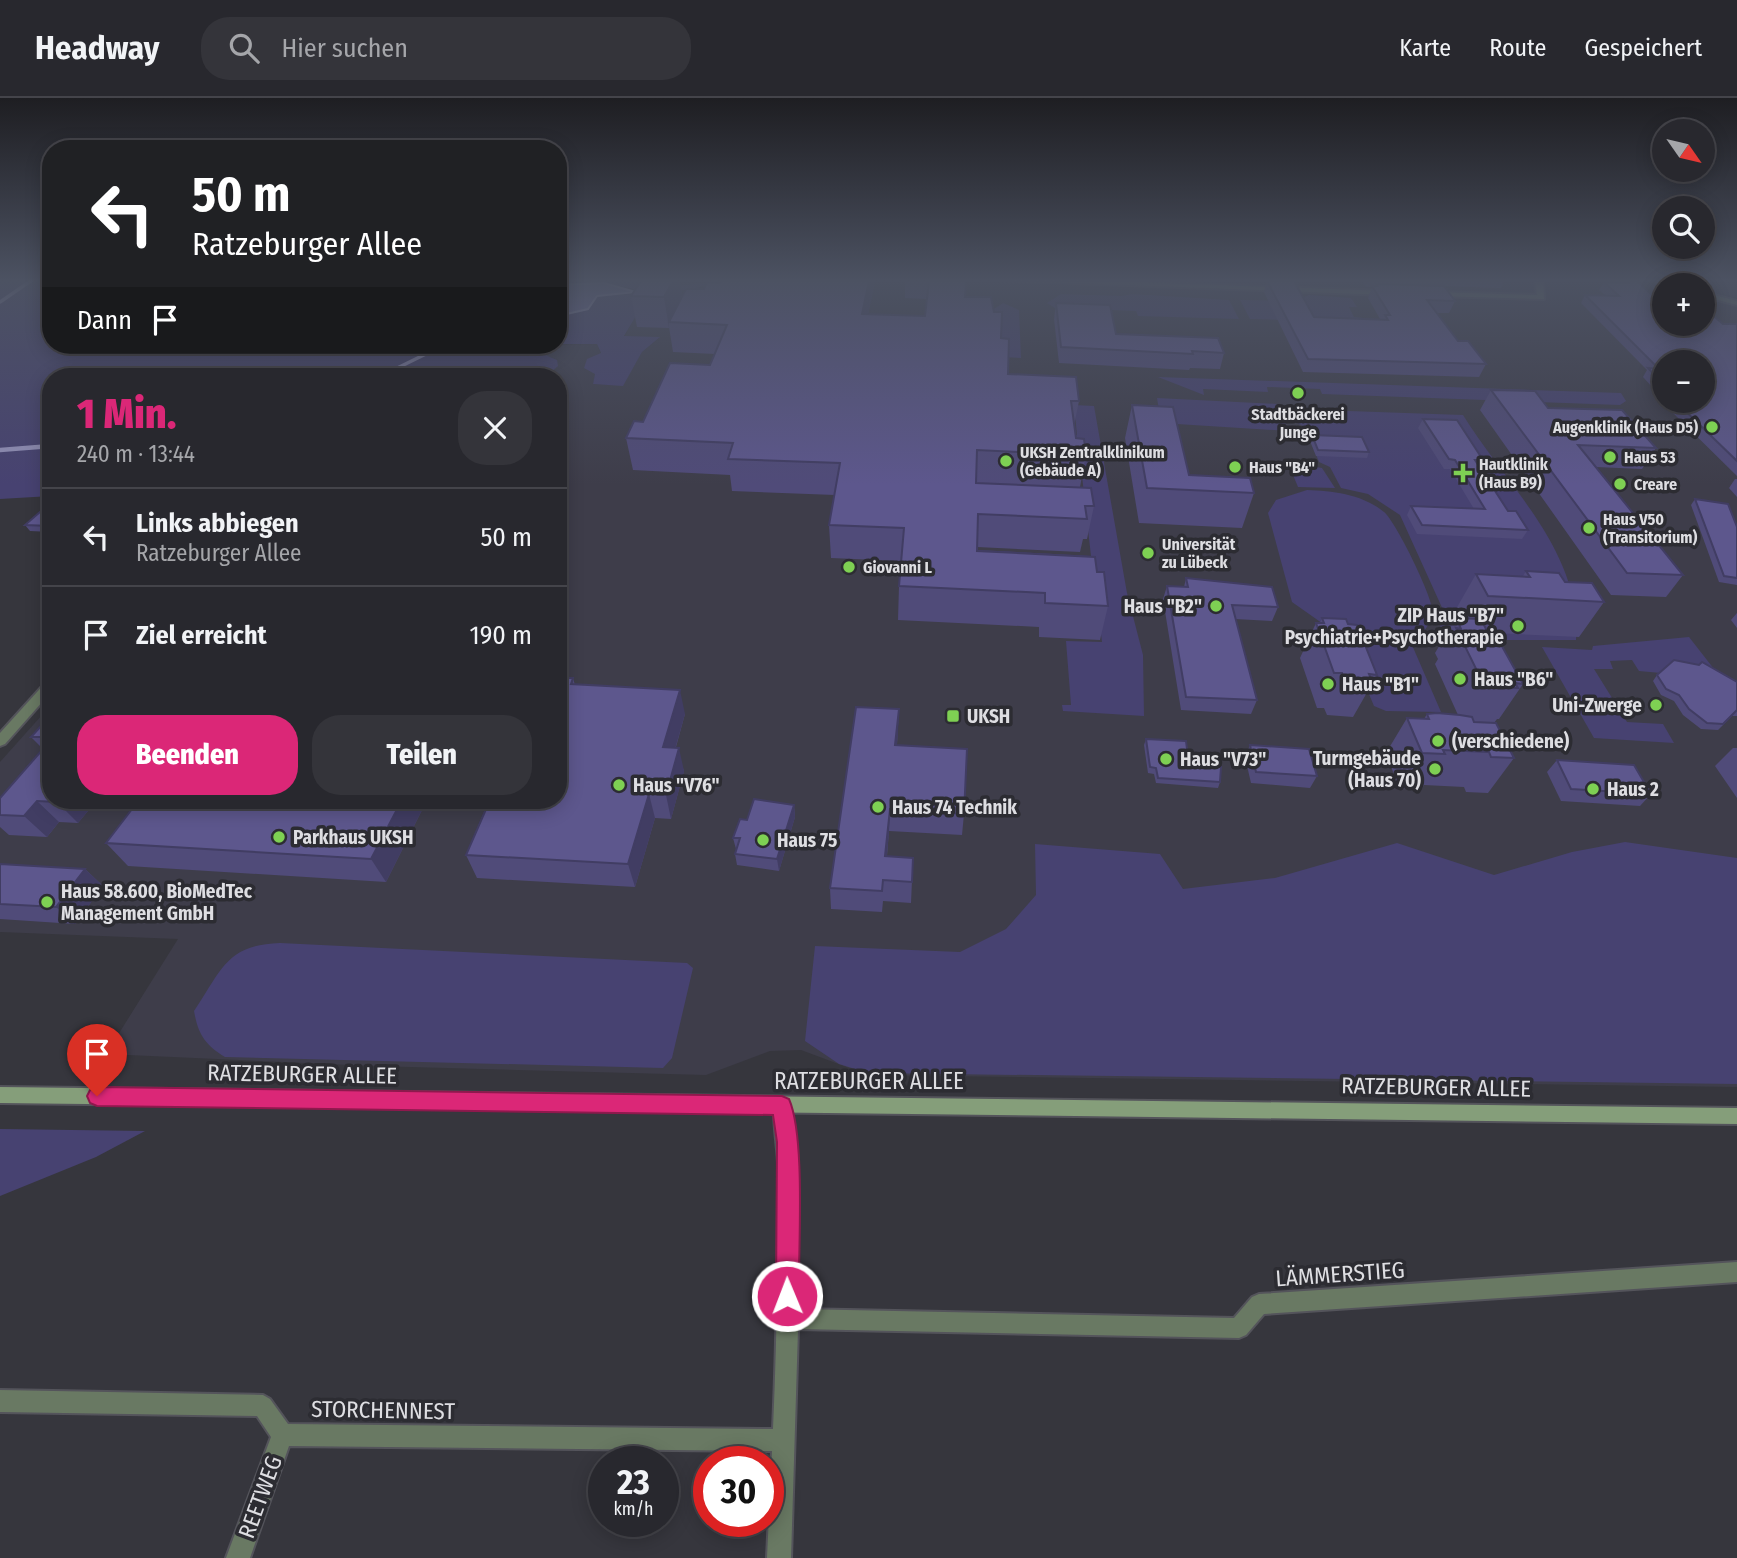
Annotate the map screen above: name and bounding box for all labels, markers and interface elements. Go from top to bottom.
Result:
search box [201,17,691,80]
text: Headway [35,28,159,68]
icon: search [225,29,263,67]
text: Hier suchen [281,33,408,64]
text: Karte [1399,34,1451,62]
text: Route [1489,34,1546,62]
text: Gespeichert [1584,34,1702,62]
north arrow [1652,119,1715,182]
map controls [1652,119,1715,413]
text: 50 m [192,165,290,224]
icon: left [77,168,168,259]
button: search [1652,196,1715,259]
text: Ratzeburger Allee [192,225,422,263]
button: + [1652,273,1715,336]
icon: arrive [146,301,184,339]
text: Dann [77,305,132,336]
button: − [1652,350,1715,413]
marker: Stadtbäckerei Junge [1290,385,1306,401]
text: 1 Min. [77,389,177,439]
button: close [458,391,532,465]
place label: Stadtbäckerei Junge [1251,405,1345,442]
place label: Augenklinik (Haus D5) [1552,418,1698,437]
marker: Augenklinik (Haus D5) [1704,419,1720,435]
text: 240 m · 13:44 [77,440,195,468]
place label: UKSH Zentralklinikum (Gebäude A) [1020,443,1165,480]
place label: Haus 53 [1624,448,1676,467]
marker: Haus 53 [1602,449,1618,465]
marker: UKSH Zentralklinikum (Gebäude A) [998,453,1014,469]
place label: Hautklinik (Haus B9) [1479,455,1549,492]
place label: Haus "B4" [1249,458,1315,477]
marker: Haus "B4" [1227,459,1243,475]
marker: Hautklinik (Haus B9) [1453,463,1473,483]
place label: Creare [1634,475,1677,494]
marker: Creare [1612,476,1628,492]
text: Links abbiegen [136,508,299,539]
place label: Haus V50 (Transitorium) [1603,510,1697,547]
icon: left [77,518,115,556]
marker: Haus V50 (Transitorium) [1581,520,1597,536]
text: 50 m [480,522,532,553]
place label: Universität zu Lübeck [1162,535,1236,572]
text: Ratzeburger Allee [136,539,301,567]
marker: Universität zu Lübeck [1140,545,1156,561]
place label: Giovanni L [863,558,932,577]
marker: Giovanni L [841,559,857,575]
place label: Haus "B2" [1124,595,1202,618]
marker: Haus "B2" [1208,598,1224,614]
place label: ZIP Haus "B7" Psychiatrie+Psychotherapie [1285,604,1504,649]
icon: arrive [77,616,115,654]
marker: ZIP Haus "B7" Psychiatrie+Psychotherapie [1510,618,1526,634]
text: Ziel erreicht [136,620,267,651]
text: 190 m [470,620,532,651]
place label: Haus "B6" [1474,668,1553,691]
marker: Haus "B6" [1452,671,1468,687]
place label: Haus "B1" [1342,673,1419,696]
marker: Haus "B1" [1320,676,1336,692]
place label: Uni-Zwerge [1552,694,1642,717]
marker: Uni-Zwerge [1648,697,1664,713]
place label: UKSH [967,705,1010,728]
marker: UKSH [945,708,961,724]
button: Beenden [77,715,298,795]
button: Teilen [312,715,532,795]
place label: (verschiedene) [1452,730,1570,753]
marker: (verschiedene) [1430,733,1446,749]
place label: Turmgebäude (Haus 70) [1313,747,1421,792]
place label: Haus "V73" [1180,748,1266,771]
marker: Haus "V73" [1158,751,1174,767]
marker: Turmgebäude (Haus 70) [1427,761,1443,777]
place label: Haus "V76" [633,774,720,797]
marker: Haus "V76" [611,777,627,793]
place label: Haus 2 [1607,778,1659,801]
marker: Haus 2 [1585,781,1601,797]
place label: Haus 74 Technik [892,796,1017,819]
marker: Haus 74 Technik [870,799,886,815]
place label: Parkhaus UKSH [293,826,413,849]
marker: Parkhaus UKSH [271,829,287,845]
place label: Haus 75 [777,829,837,852]
marker: Haus 75 [755,832,771,848]
place label: Haus 58.600, BioMedTec Management GmbH [61,880,253,925]
marker: Haus 58.600, BioMedTec Management GmbH [39,894,55,910]
pin [67,1024,127,1096]
icon: arrive [78,1035,116,1073]
street label: RATZEBURGER ALLEE [207,1058,397,1090]
street label: RATZEBURGER ALLEE [774,1067,964,1095]
street label: RATZEBURGER ALLEE [1341,1071,1531,1103]
street label: LÄMMERSTIEG [1274,1256,1406,1292]
position arrow [750,1259,824,1333]
street label: STORCHENNEST [311,1395,456,1425]
speed limit sign: 30 [693,1446,784,1537]
street label: REETWEG [232,1452,288,1542]
text: 23 [617,1461,650,1503]
text: km/h [613,1498,654,1520]

